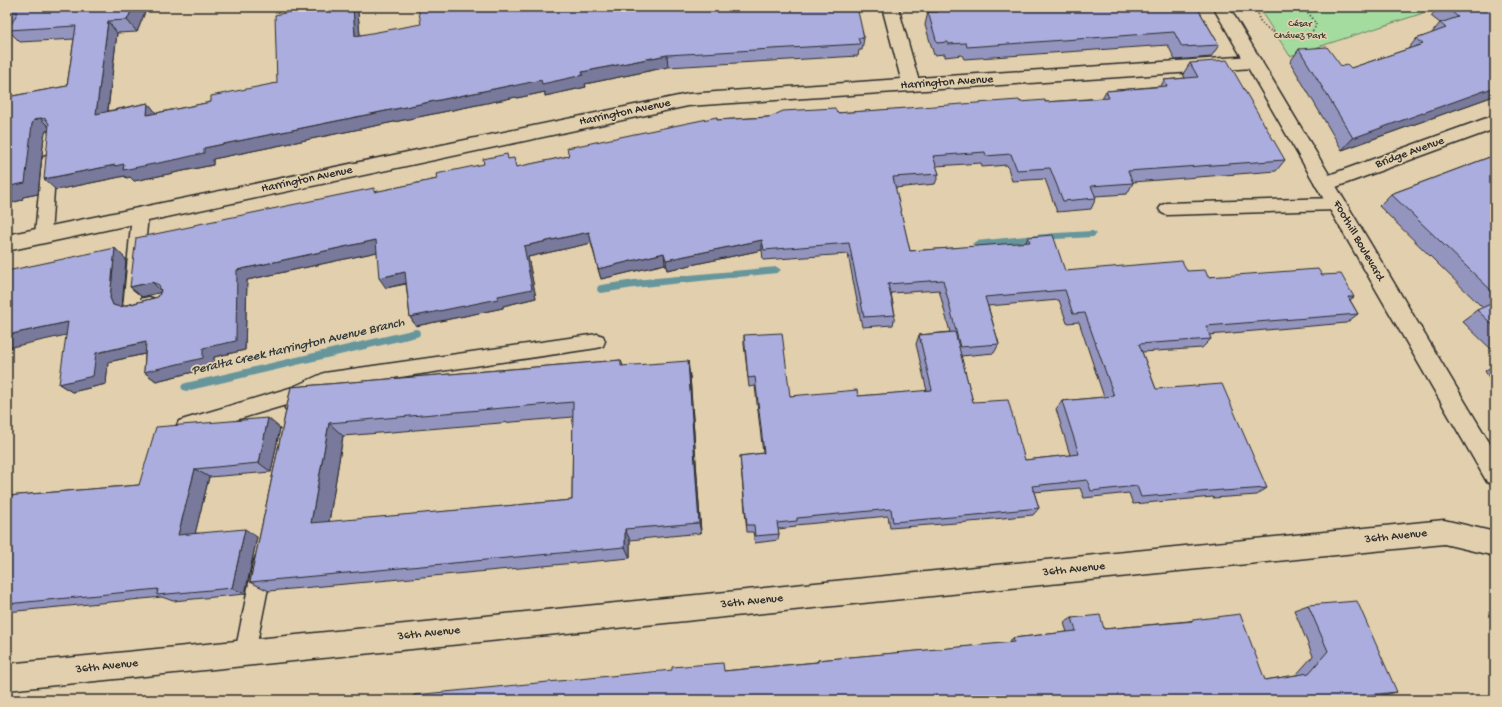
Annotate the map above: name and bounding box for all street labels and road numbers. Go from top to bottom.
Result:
street label: Harrington Avenue [900,73,995,93]
street label: Harrington Avenue [578,96,673,130]
street label: Bridge Avenue [1373,134,1447,172]
street label: Harrington Avenue [260,163,355,197]
street label: Foothill Boulevard [1329,197,1387,285]
street label: 36th Avenue [1363,527,1429,547]
street label: 36th Avenue [1041,560,1107,580]
street label: 36th Avenue [719,592,785,612]
street label: 36th Avenue [396,624,462,644]
street label: 36th Avenue [74,657,140,677]

